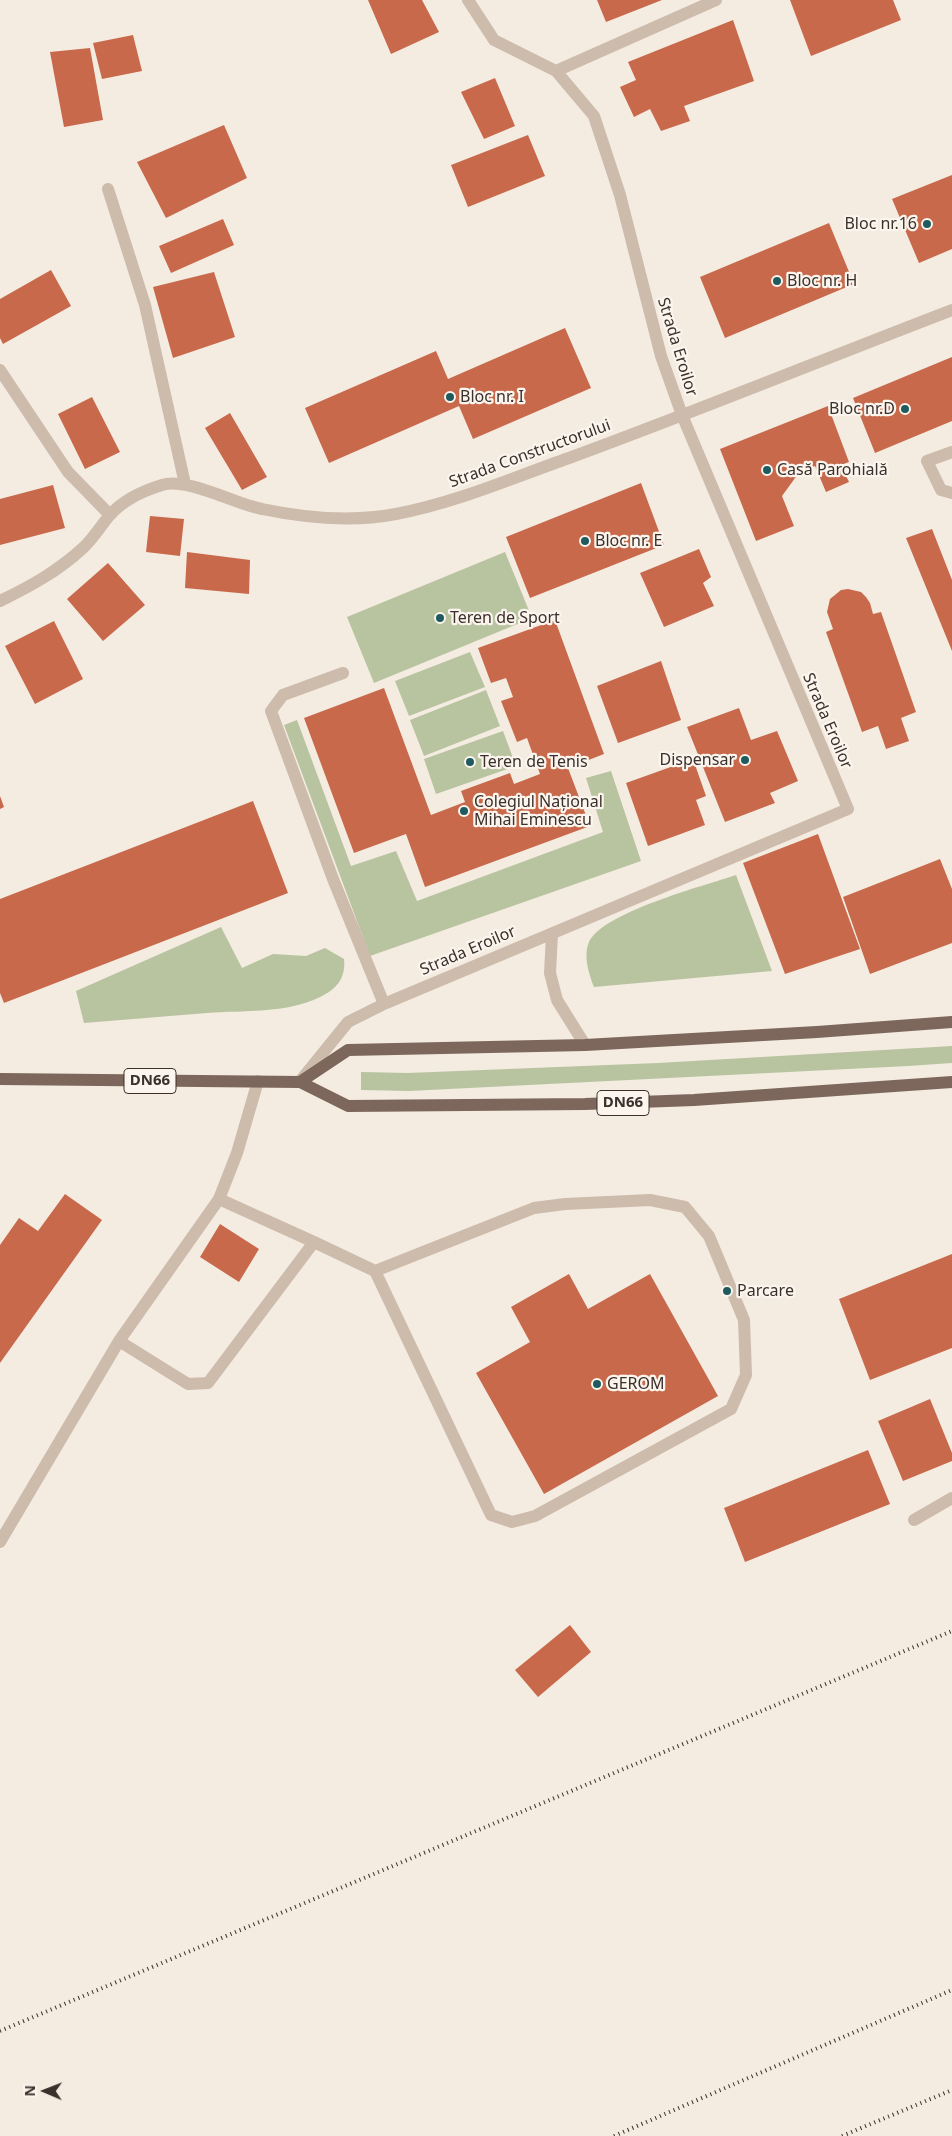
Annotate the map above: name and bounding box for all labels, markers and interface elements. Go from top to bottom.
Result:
place label: Bloc nr.16 [844,214,917,234]
marker: Bloc nr.16 [921,218,933,230]
place label: Bloc nr. H [787,271,857,291]
marker: Bloc nr. H [771,275,783,287]
street label: Strada Eroilor [653,295,701,399]
place label: Bloc nr. I [460,387,524,407]
marker: Bloc nr. I [444,391,456,403]
place label: Bloc nr.D [829,399,895,419]
marker: Bloc nr.D [899,403,911,415]
street label: Strada Constructorului [447,416,613,492]
place label: Casă Parohială [777,460,888,480]
marker: Casă Parohială [761,464,773,476]
place label: Bloc nr. E [595,531,662,551]
marker: Bloc nr. E [579,535,591,547]
place label: Teren de Sport [450,608,560,628]
marker: Teren de Sport [434,612,446,624]
street label: Strada Eroilor [798,670,856,772]
place label: Dispensar [660,750,735,770]
place label: Teren de Tenis [480,752,588,772]
marker: Dispensar [739,754,751,766]
marker: Teren de Tenis [464,756,476,768]
place label: Colegiul Național Mihai Eminescu [474,792,603,830]
marker: Colegiul Național Mihai Eminescu [458,805,470,817]
street label: Strada Eroilor [417,922,519,980]
road number: DN66 [124,1068,176,1094]
road number: DN66 [597,1090,649,1116]
place label: Parcare [737,1281,794,1301]
marker: Parcare [721,1285,733,1297]
place label: GEROM [607,1374,665,1394]
marker: GEROM [591,1378,603,1390]
north arrow [20,2066,70,2116]
text: N [20,2085,39,2097]

